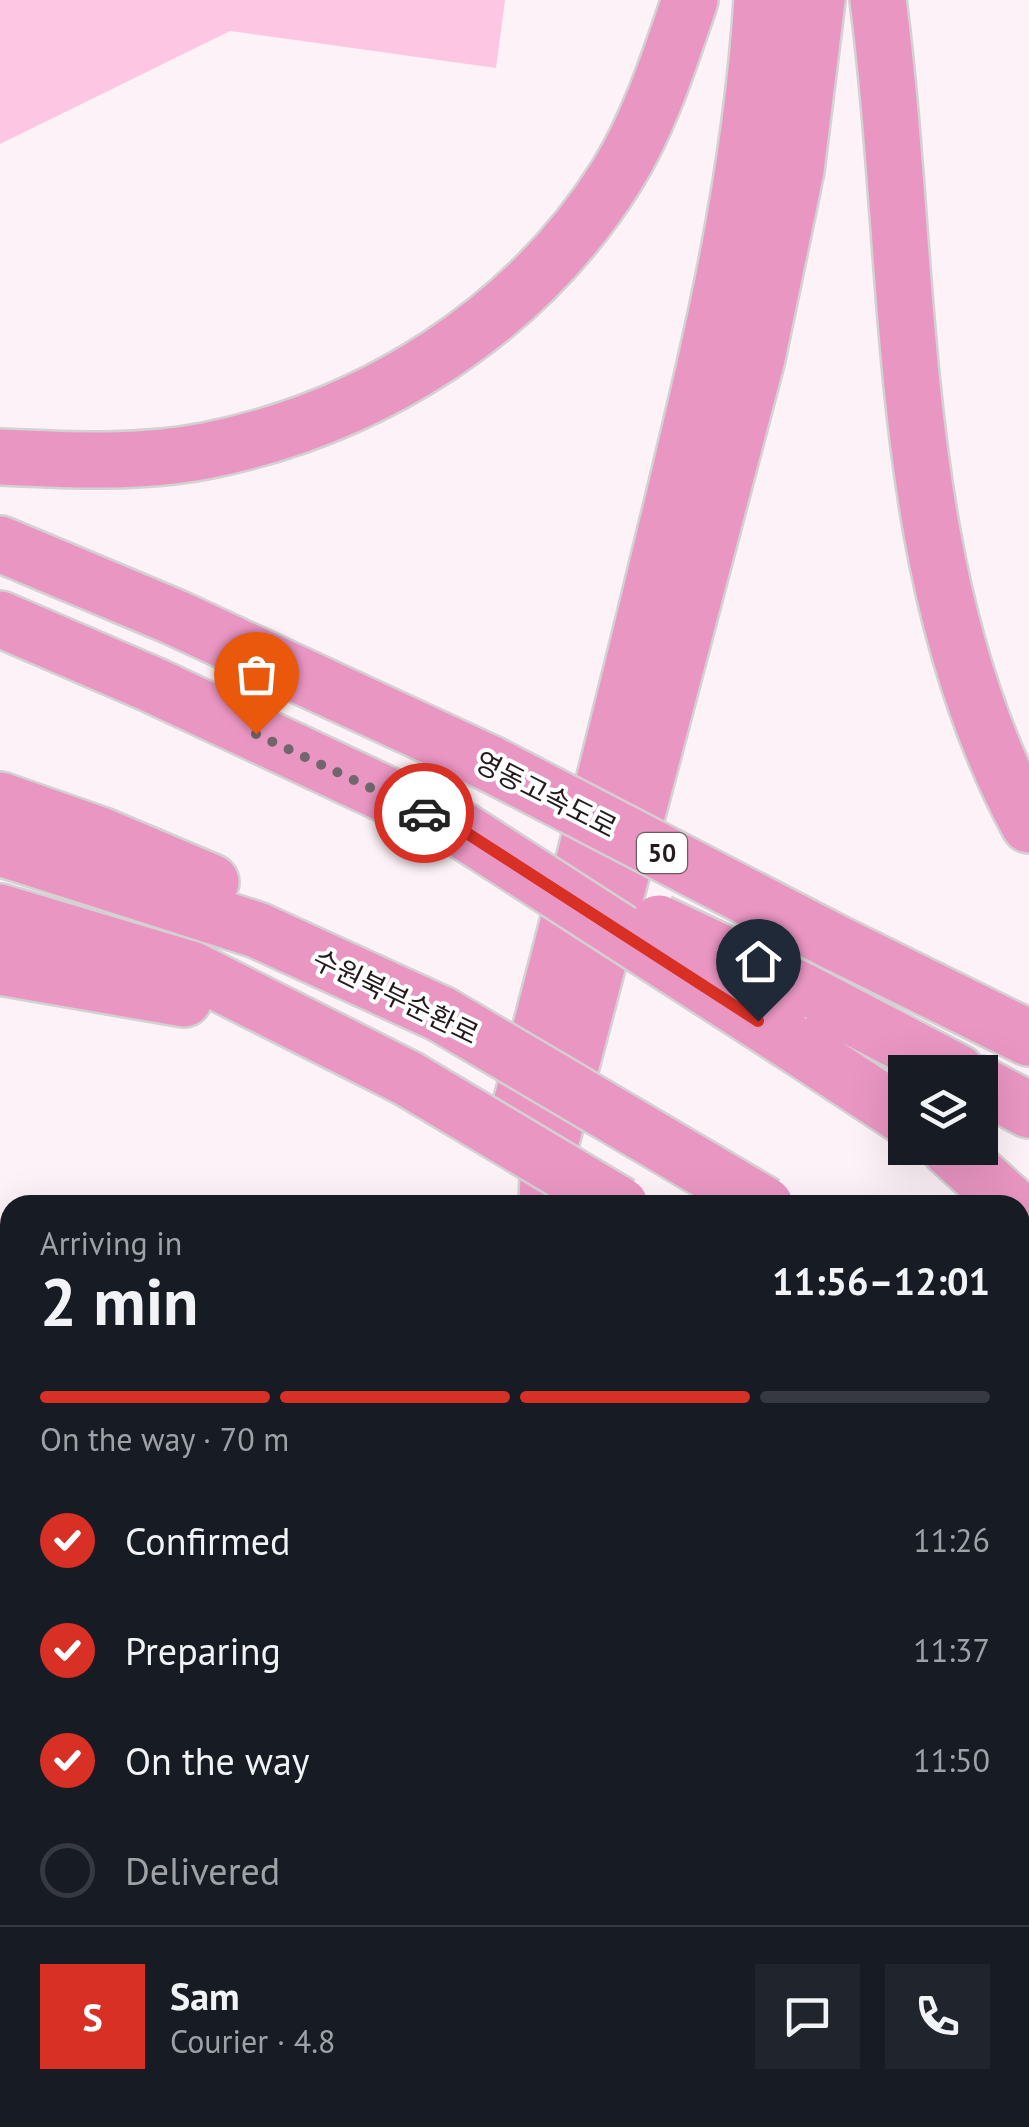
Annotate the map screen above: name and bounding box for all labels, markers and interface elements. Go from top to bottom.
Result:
pin [214,632,299,735]
icon: bag [229,647,284,702]
street label: 영동고속도로 [469,742,623,846]
courier [374,763,474,863]
icon: car [397,786,452,841]
road number: 50 [637,833,687,873]
pin [716,919,801,1022]
icon: home [731,934,786,989]
street label: 수원북부순환로 [307,940,485,1052]
map controls [888,1055,998,1165]
button: layers [888,1055,998,1165]
text: Arriving in [40,1222,182,1264]
text: 11:56–12:01 [772,1256,990,1305]
text: 2 min [40,1259,199,1343]
text: On the way · 70 m [40,1418,289,1460]
icon: check [40,1513,95,1568]
text: Confirmed [125,1516,291,1565]
text: 11:26 [913,1519,990,1561]
icon: check [40,1623,95,1678]
text: Preparing [125,1626,281,1675]
text: 11:37 [913,1629,990,1671]
icon: check [40,1733,95,1788]
text: On the way [125,1736,310,1785]
text: 11:50 [913,1739,990,1781]
text: Delivered [125,1846,280,1895]
button: chat [755,1964,860,2069]
button: phone [885,1964,990,2069]
text: Sam [170,1971,240,2020]
text: S [82,1992,103,2041]
text: Courier · 4.8 [170,2020,336,2062]

